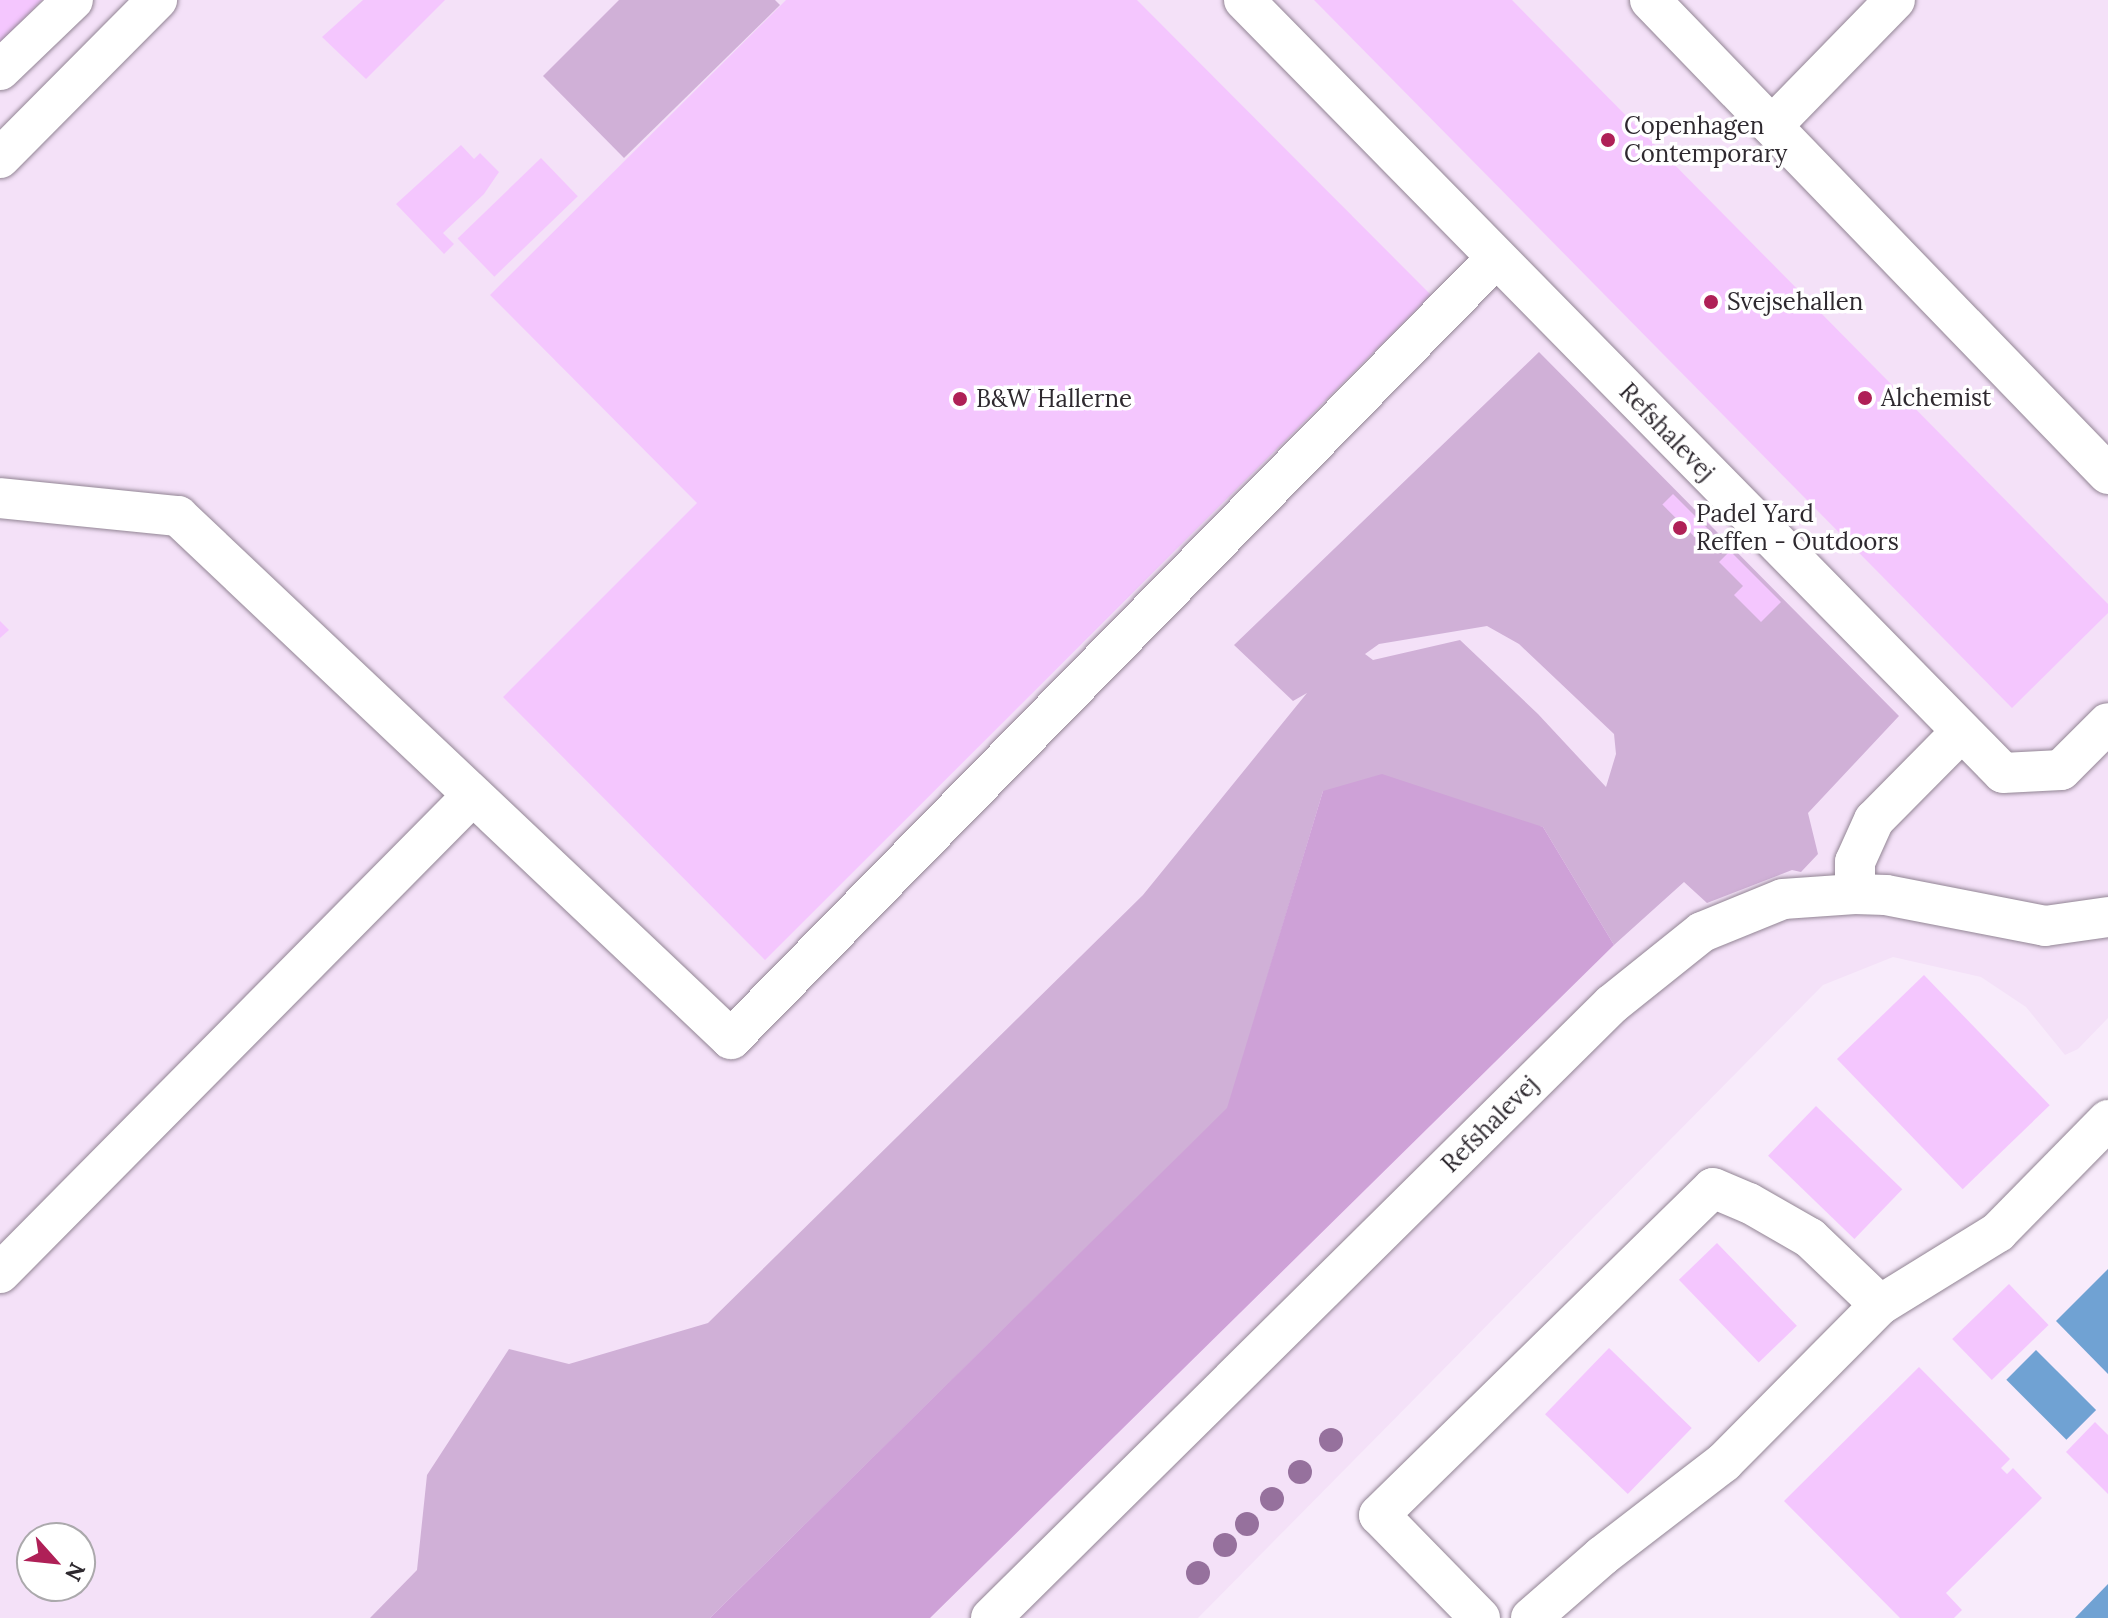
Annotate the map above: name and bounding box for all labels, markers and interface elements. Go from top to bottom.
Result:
place label: Copenhagen Contemporary [1624,112,1787,168]
marker: Copenhagen Contemporary [1599,131,1617,149]
place label: Svejsehallen [1727,288,1863,316]
marker: Svejsehallen [1702,293,1720,311]
street label: Refshalevej [1613,377,1721,487]
place label: Alchemist [1881,384,1991,412]
place label: B&W Hallerne [976,385,1132,413]
marker: Alchemist [1856,389,1874,407]
marker: B&W Hallerne [951,390,969,408]
place label: Padel Yard Reffen - Outdoors [1696,500,1899,556]
marker: Padel Yard Reffen - Outdoors [1671,519,1689,537]
street label: Refshalevej [1436,1070,1544,1178]
north arrow [16,1522,96,1602]
text: N [59,1558,92,1586]

